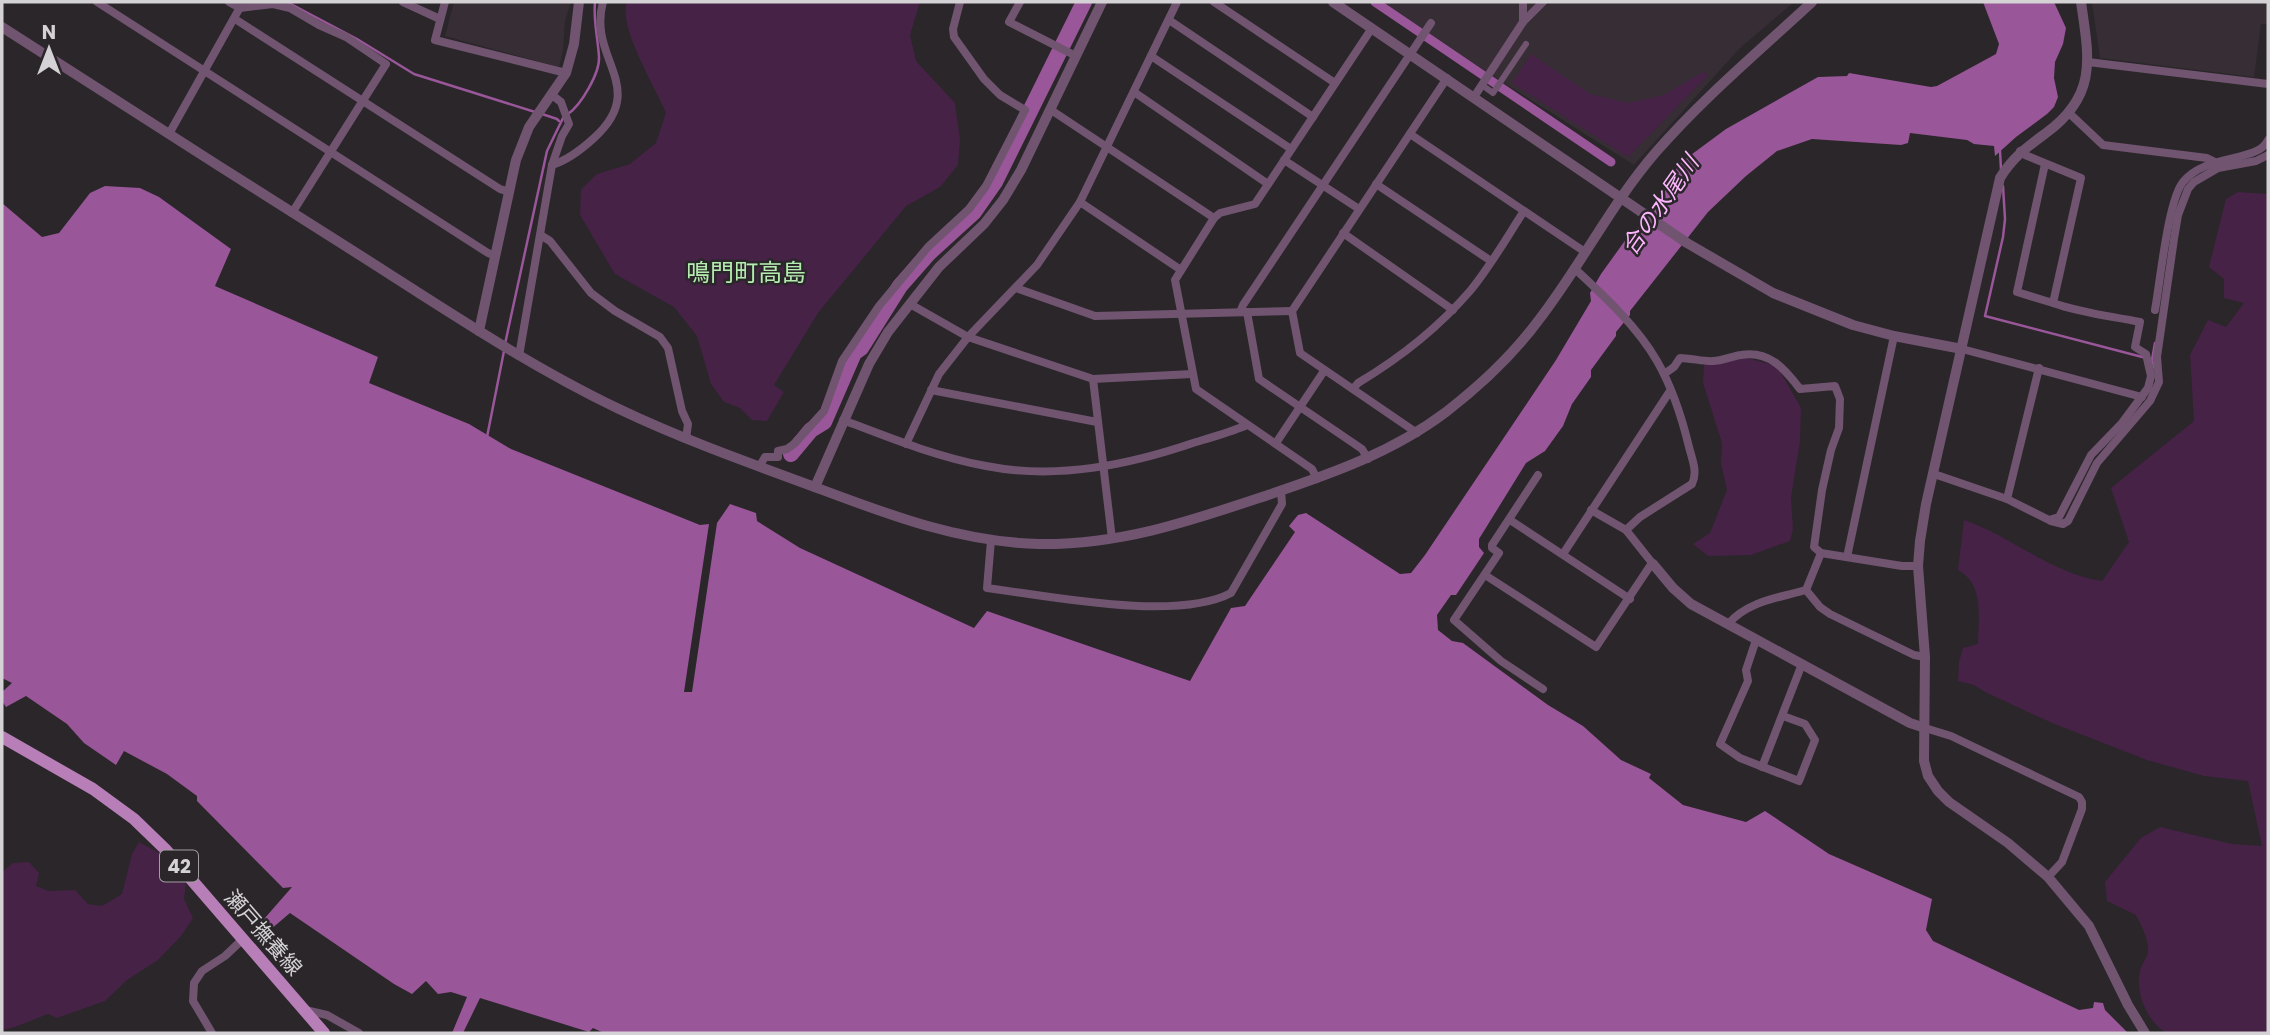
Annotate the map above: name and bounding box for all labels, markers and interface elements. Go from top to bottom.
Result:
north arrow [14,14,84,84]
text: N [42,19,56,46]
water label: 合の水尾川 [1614,146,1708,261]
district label: 鳴門町高島 [686,256,806,289]
road number: 42 [160,850,198,881]
street label: 瀬戸撫養線 [218,884,309,982]

